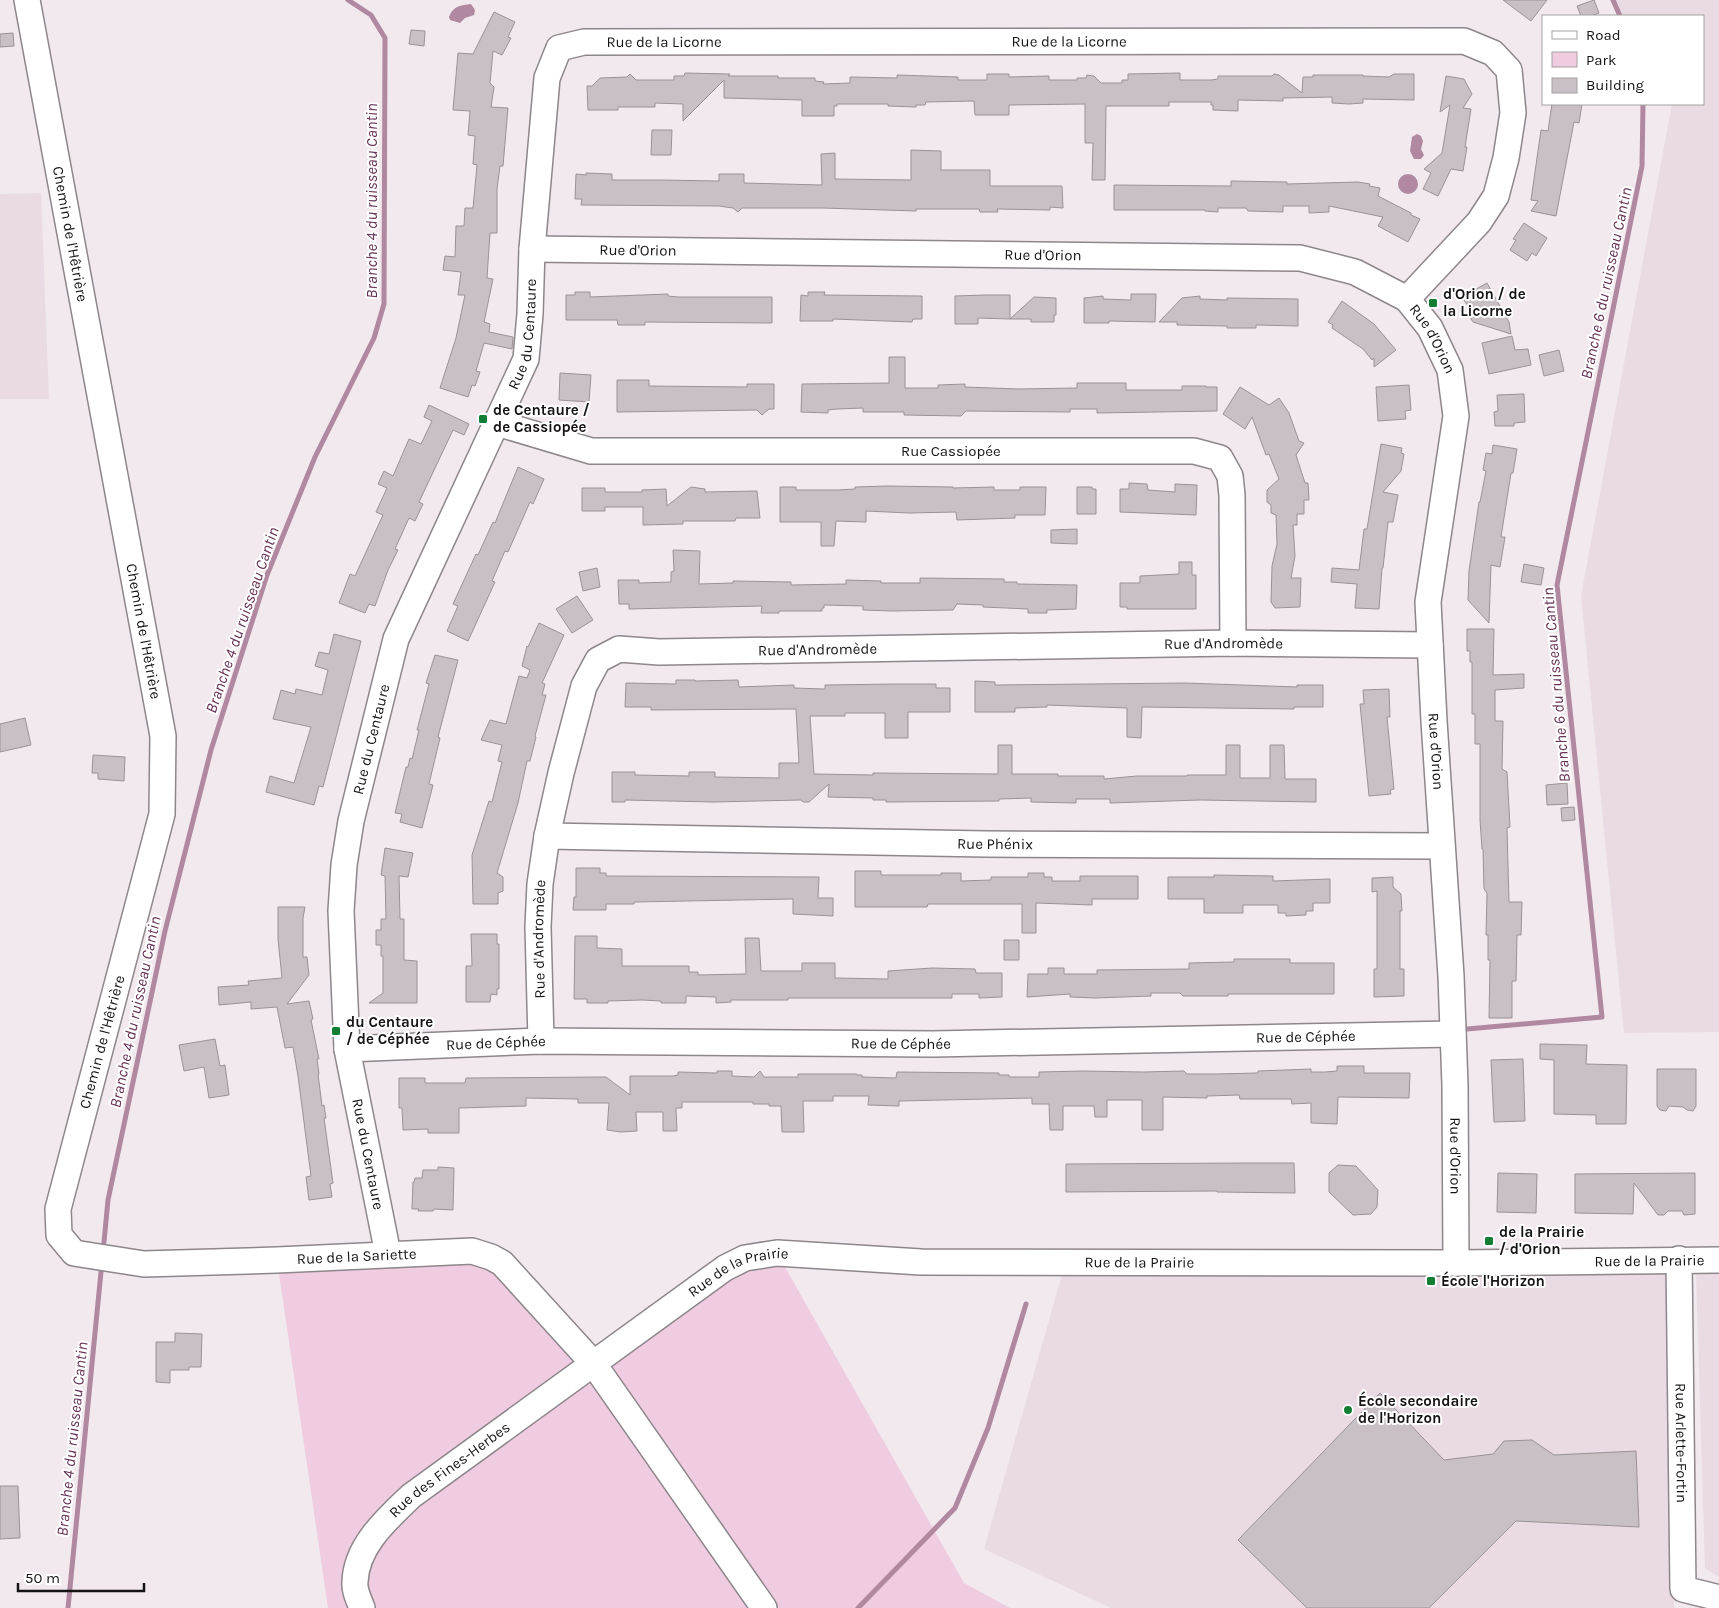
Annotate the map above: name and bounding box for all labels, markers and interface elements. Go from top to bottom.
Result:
legend [1542,15,1704,105]
text: Road [1586,26,1621,44]
street label: Rue de la Licorne [1011,32,1127,51]
street label: Rue de la Licorne [606,33,722,51]
text: Park [1586,51,1616,69]
text: Building [1586,76,1644,94]
water label: Branche 4 du ruisseau Cantin [362,103,381,299]
street label: Chemin de l'Hêtrière [49,165,92,303]
water label: Branche 6 du ruisseau Cantin [1576,185,1636,381]
street label: Rue d'Orion [599,241,677,260]
street label: Rue d'Orion [1004,246,1082,264]
street label: Rue du Centaure [504,278,540,392]
place label: d'Orion / de la Licorne [1443,285,1526,320]
marker: d'Orion / de la Licorne [1427,297,1439,309]
street label: Rue d'Orion [1405,300,1459,376]
place label: de Centaure / de Cassiopée [493,401,590,436]
marker: de Centaure / de Cassiopée [477,413,489,425]
street label: Rue Cassiopée [901,442,1001,460]
water label: Branche 4 du ruisseau Cantin [201,524,283,716]
street label: Chemin de l'Hêtrière [122,562,165,701]
water label: Branche 6 du ruisseau Cantin [1538,587,1574,783]
street label: Rue d'Andromède [1164,634,1283,653]
street label: Rue d'Andromède [758,640,877,659]
street label: Rue du Centaure [349,682,394,796]
street label: Rue d'Orion [1425,712,1448,791]
street label: Rue Phénix [957,834,1033,853]
street label: Rue d'Andromède [529,878,550,999]
water label: Branche 4 du ruisseau Cantin [105,914,165,1110]
street label: Chemin de l'Hêtrière [76,973,128,1111]
place label: du Centaure / de Céphée [346,1013,433,1048]
marker: du Centaure / de Céphée [330,1025,342,1037]
street label: Rue de Céphée [1256,1027,1356,1047]
street label: Rue de Céphée [446,1032,546,1054]
street label: Rue de Céphée [851,1034,951,1053]
street label: Rue du Centaure [348,1097,388,1211]
street label: Rue d'Orion [1446,1117,1465,1195]
place label: de la Prairie / d'Orion [1499,1223,1584,1258]
marker: de la Prairie / d'Orion [1483,1235,1495,1247]
street label: Rue de la Prairie [684,1244,789,1301]
street label: Rue de la Sariette [296,1245,417,1268]
street label: Rue de la Prairie [1594,1251,1704,1270]
street label: Rue de la Prairie [1084,1253,1194,1272]
place label: École l'Horizon [1441,1271,1545,1290]
marker: École l'Horizon [1425,1275,1437,1287]
water label: Branche 4 du ruisseau Cantin [52,1341,92,1537]
street label: Rue Arlette-Fortin [1672,1383,1691,1503]
place label: École secondaire de l'Horizon [1358,1391,1478,1427]
marker: École secondaire de l'Horizon [1342,1404,1354,1416]
street label: Rue des Fines-Herbes [385,1418,514,1521]
scale bar [18,1560,144,1592]
text: 50 m [25,1569,60,1587]

